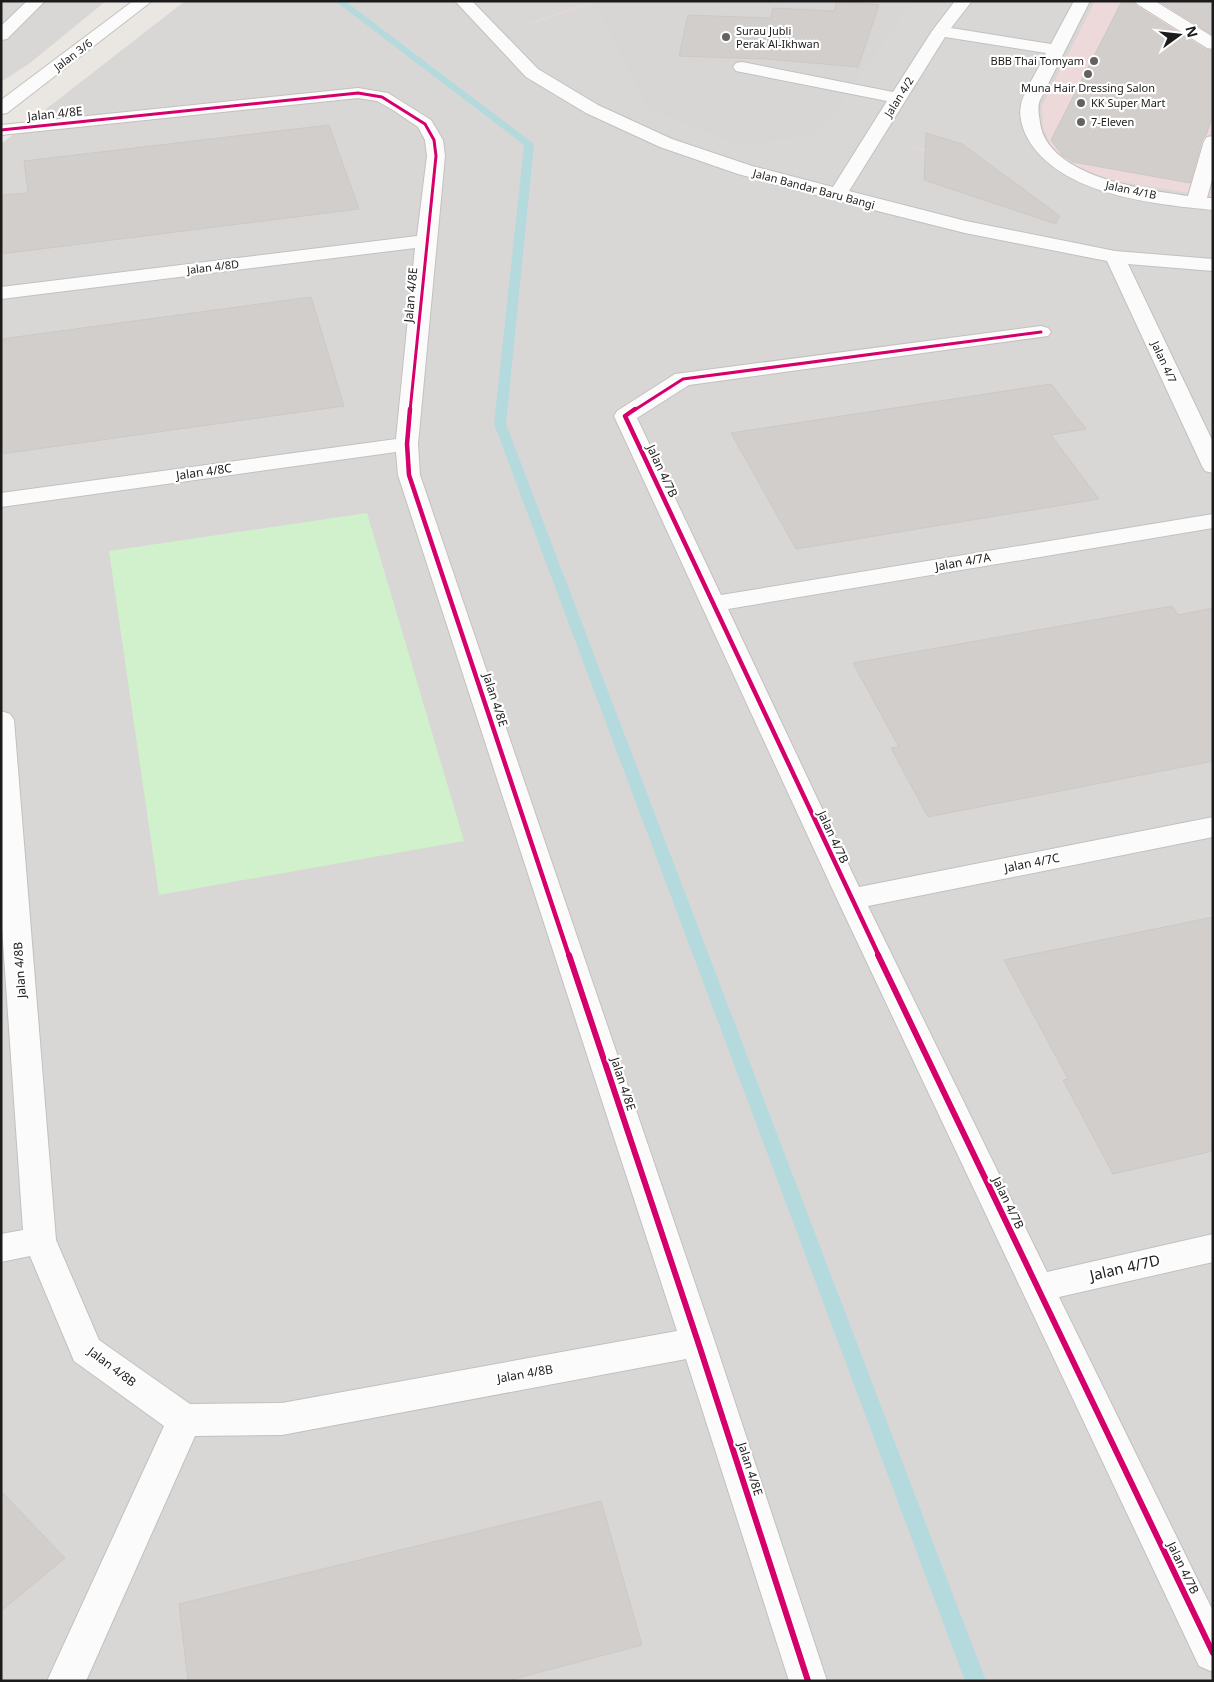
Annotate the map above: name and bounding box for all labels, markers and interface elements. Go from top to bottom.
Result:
north arrow [1154,10,1204,60]
place label: Surau Jubli Perak Al-Ikhwan [736,23,820,51]
text: N [1181,24,1203,39]
marker: Surau Jubli Perak Al-Ikhwan [720,31,732,43]
street label: Jalan 3/6 [50,35,95,75]
place label: BBB Thai Tomyam [991,53,1084,68]
marker: BBB Thai Tomyam [1088,55,1100,67]
marker: Muna Hair Dressing Salon [1082,68,1094,80]
street label: Jalan 4/2 [880,74,917,120]
place label: Muna Hair Dressing Salon [1021,80,1155,95]
place label: KK Super Mart [1091,95,1165,110]
marker: KK Super Mart [1075,97,1087,109]
street label: Jalan 4/8E [26,102,83,125]
place label: 7-Eleven [1091,114,1134,129]
marker: 7-Eleven [1075,116,1087,128]
street label: Jalan Bandar Baru Bangi [751,165,877,212]
street label: Jalan 4/1B [1103,177,1158,202]
street label: Jalan 4/8D [185,256,240,277]
street label: Jalan 4/8E [400,267,421,324]
street label: Jalan 4/7 [1148,338,1181,385]
street label: Jalan 4/7B [642,441,682,500]
street label: Jalan 4/8C [174,459,233,484]
street label: Jalan 4/7A [933,548,992,575]
street label: Jalan 4/8E [479,670,512,729]
street label: Jalan 4/7B [813,807,853,866]
street label: Jalan 4/7C [1002,849,1061,876]
street label: Jalan 4/8B [9,941,30,1000]
street label: Jalan 4/8E [607,1054,640,1113]
street label: Jalan 4/7B [988,1173,1029,1232]
street label: Jalan 4/7D [1086,1249,1162,1285]
street label: Jalan 4/8B [84,1342,140,1390]
street label: Jalan 4/8B [495,1360,554,1387]
street label: Jalan 4/8E [734,1439,767,1498]
street label: Jalan 4/7B [1163,1538,1204,1597]

